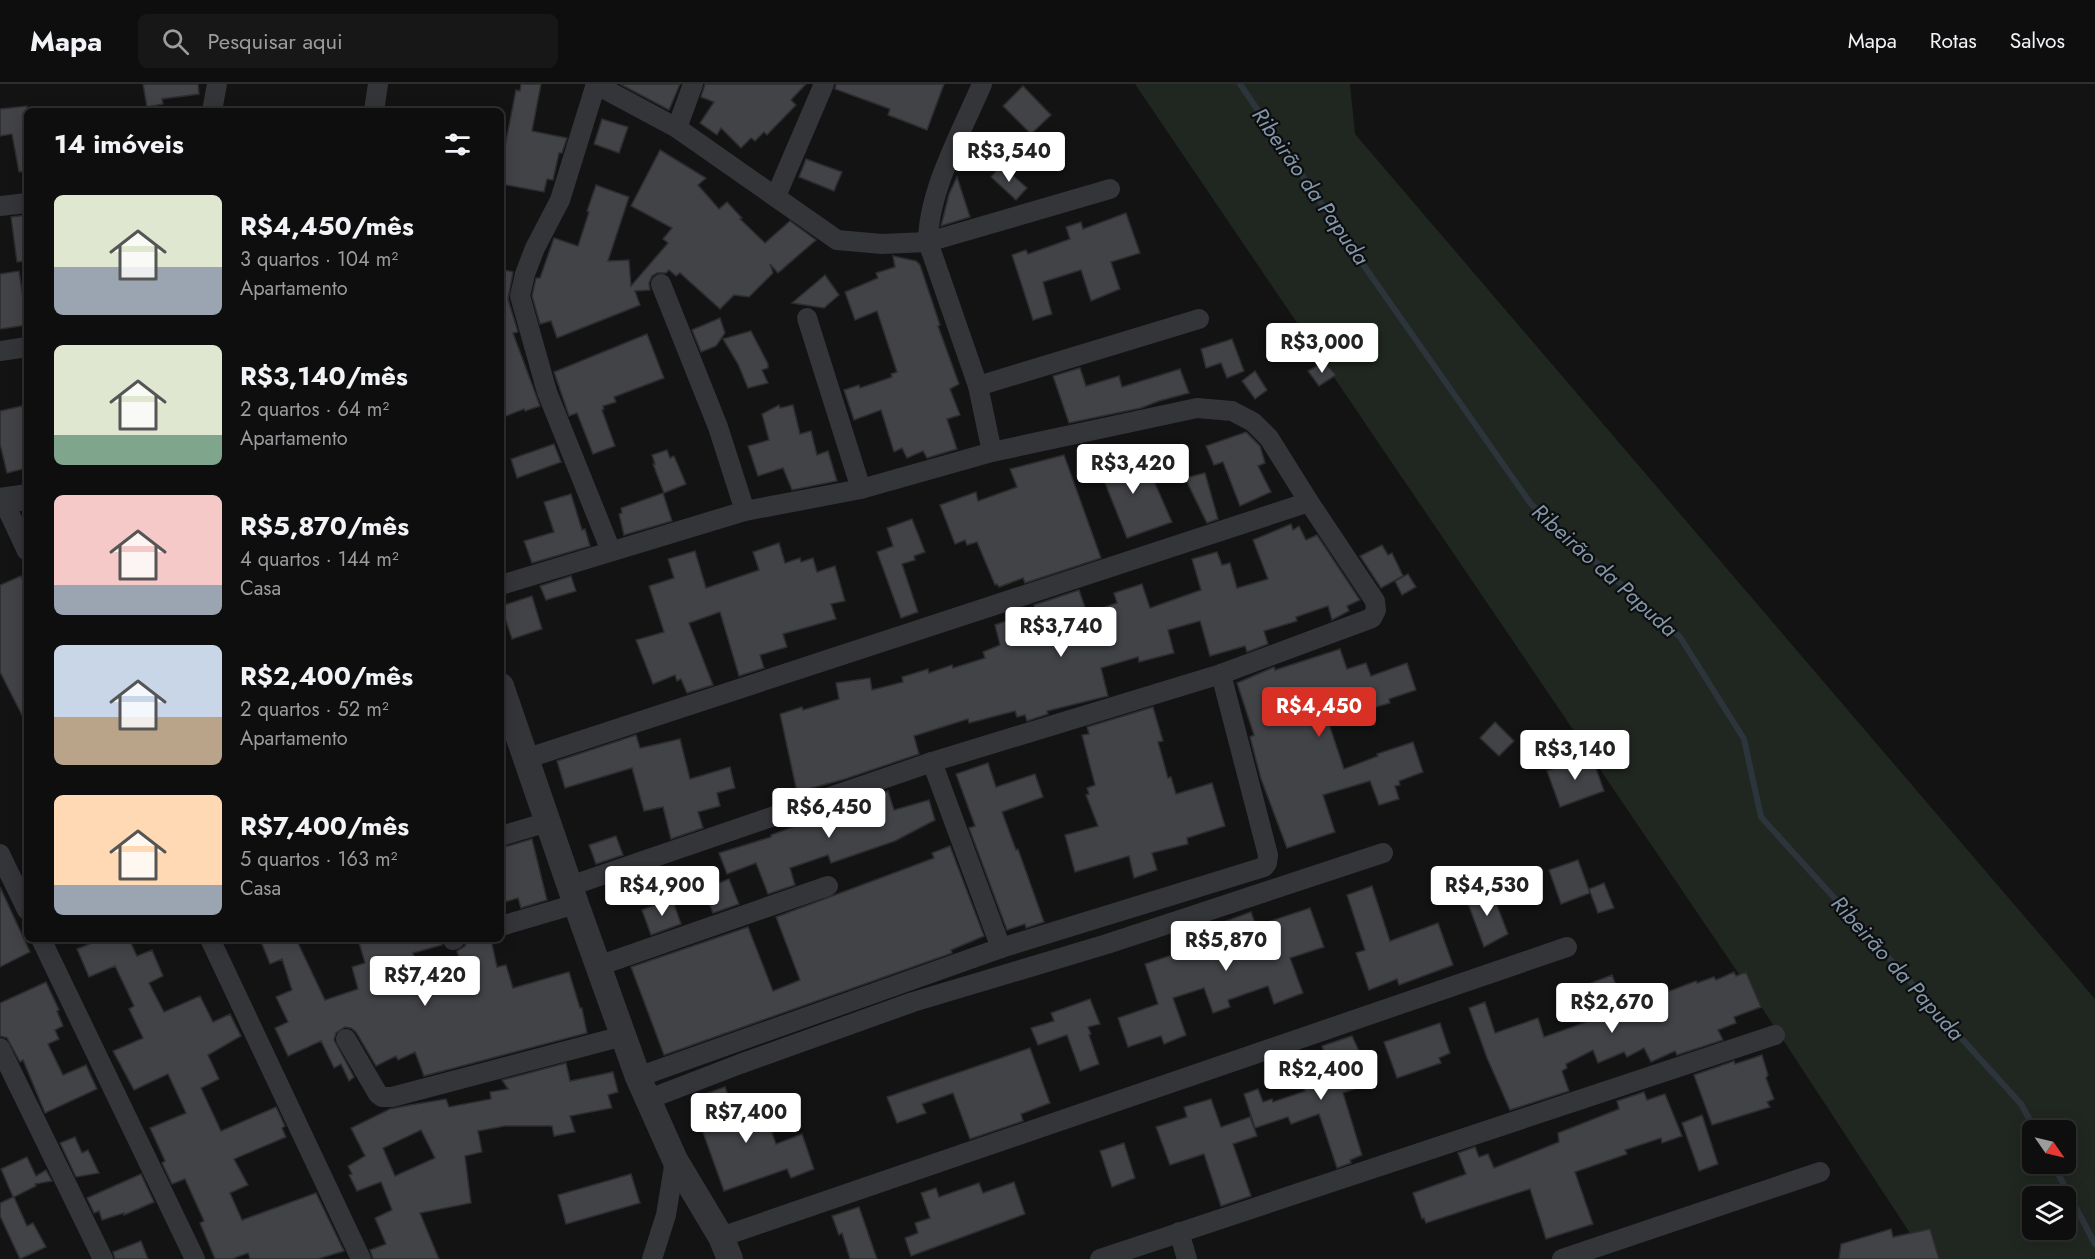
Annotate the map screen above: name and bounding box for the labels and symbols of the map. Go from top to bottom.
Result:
water label: Ribeirão da Papuda [1245,101,1377,271]
pin: R$3,540 [954,132,1064,183]
pin: R$3,000 [1267,323,1377,374]
pin: R$3,420 [1078,444,1188,495]
water label: Ribeirão da Papuda [1525,496,1685,644]
pin: R$3,740 [1006,607,1116,658]
pin: R$4,450 [1264,687,1374,738]
pin: R$3,140 [1520,730,1630,781]
pin: R$6,450 [774,788,884,839]
pin: R$4,900 [607,866,717,917]
pin: R$4,530 [1432,866,1542,917]
water label: Ribeirão da Papuda [1824,888,1972,1048]
pin: R$5,870 [1171,921,1281,972]
pin: R$7,420 [370,956,480,1007]
pin: R$2,670 [1557,983,1667,1034]
pin: R$2,400 [1266,1050,1376,1101]
pin: R$7,400 [691,1093,801,1144]
north arrow [2022,1120,2076,1174]

